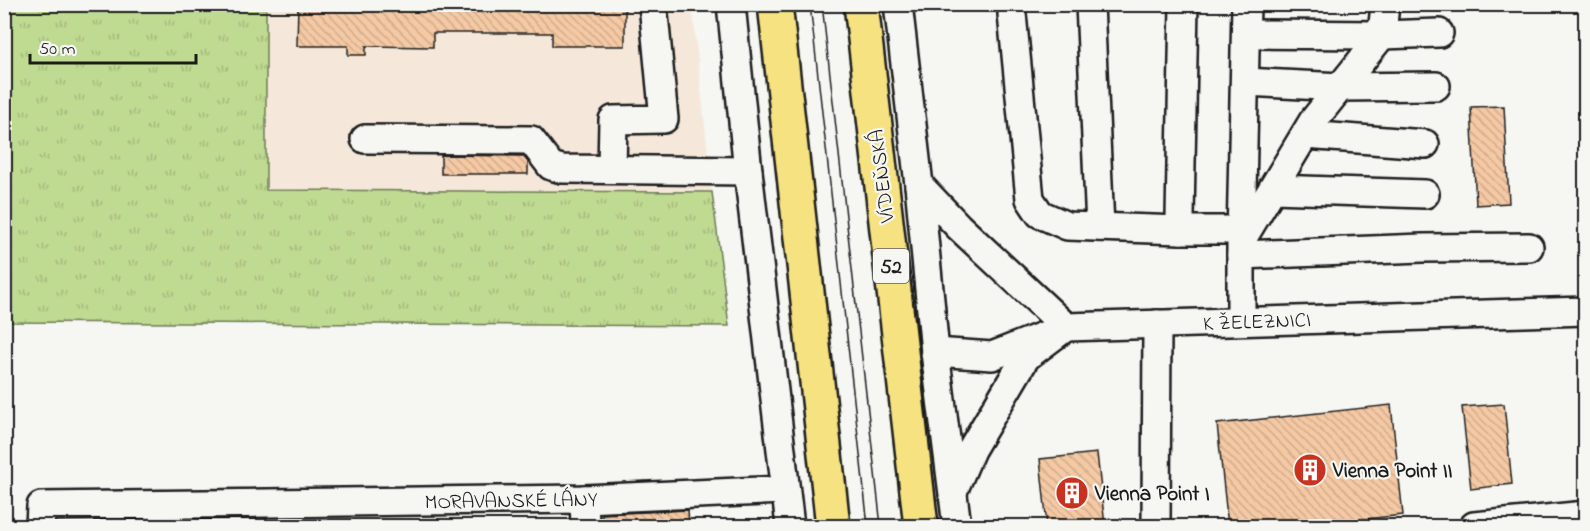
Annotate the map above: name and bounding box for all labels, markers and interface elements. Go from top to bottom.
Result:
scale bar [30,27,196,65]
text: 50 m [39,37,76,63]
street label: VÍDEŇSKÁ [861,127,904,225]
road number: 52 [873,249,909,283]
street label: K ŽELEZNICI [1203,306,1312,340]
building icon: Vienna Point II [1292,452,1328,488]
place label: Vienna Point II [1332,457,1453,487]
building icon: Vienna Point I [1054,475,1090,511]
place label: Vienna Point I [1094,480,1210,510]
street label: MORAVANSKÉ LÁNY [424,484,598,519]

